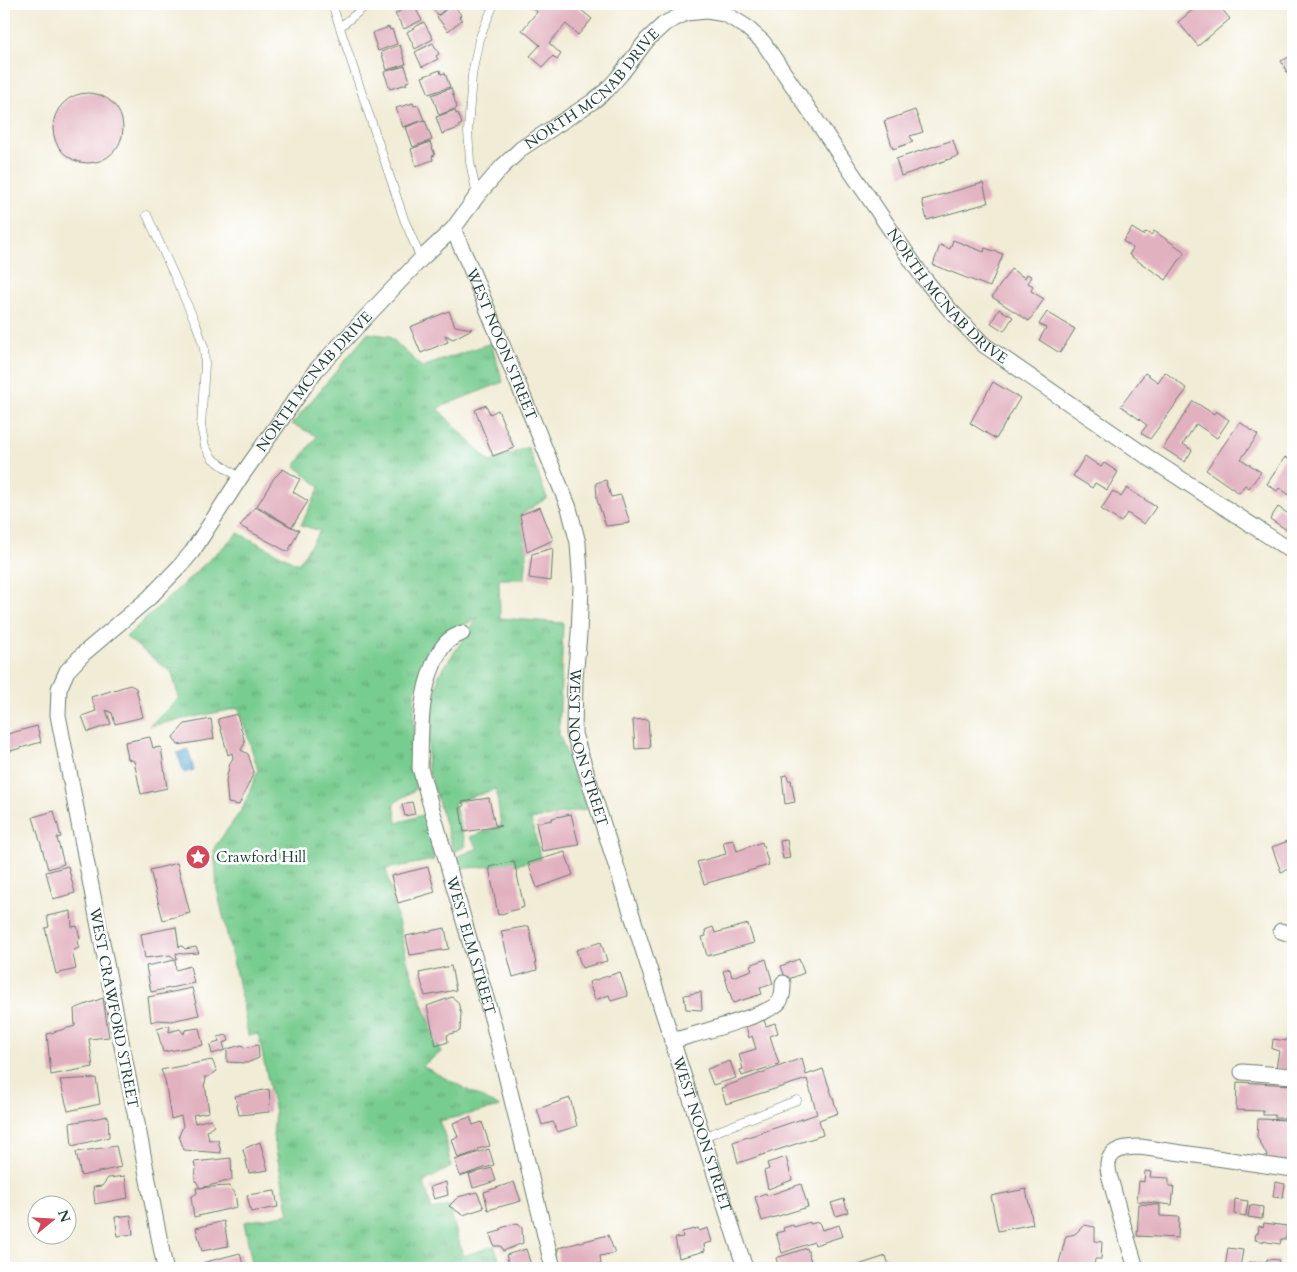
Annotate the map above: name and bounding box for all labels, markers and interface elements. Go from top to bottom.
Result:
street label: NORTH MCNAB DRIVE [521,24,663,154]
street label: NORTH MCNAB DRIVE [882,224,1012,368]
street label: WEST NOON STREET [461,264,542,423]
street label: NORTH MCNAB DRIVE [252,307,376,456]
street label: WEST NOON STREET [563,666,613,829]
place icon: Crawford Hill [185,844,211,870]
place label: Crawford Hill [216,847,306,867]
street label: WEST ELM STREET [441,873,500,1017]
street label: WEST CRAWFORD STREET [85,905,143,1110]
street label: WEST NOON STREET [668,1053,736,1215]
north arrow [28,1194,78,1244]
text: N [53,1207,75,1225]

